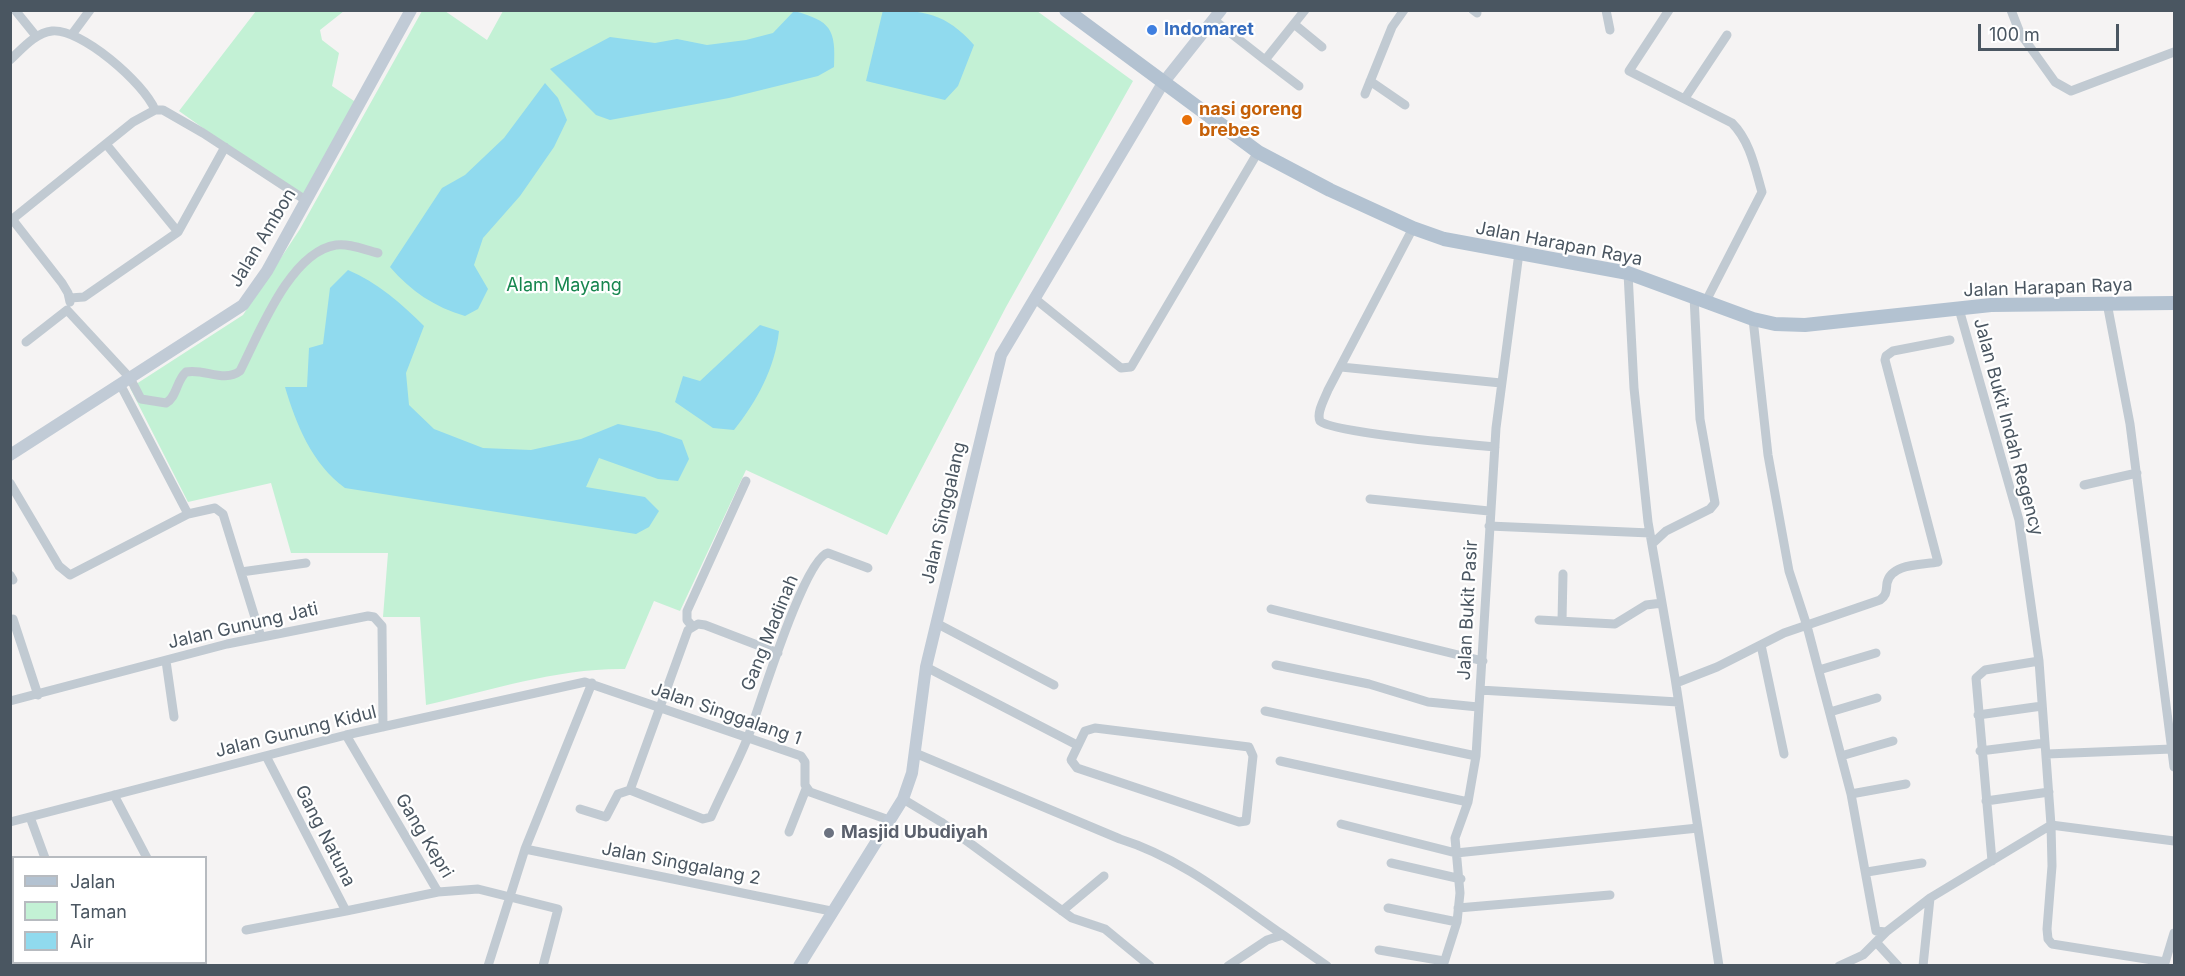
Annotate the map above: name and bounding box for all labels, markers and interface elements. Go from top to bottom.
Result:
scale bar [1981,12,2122,50]
place label: Indomaret [1164,19,1254,41]
marker: Indomaret [1145,23,1159,37]
text: 100 m [1989,24,2040,45]
place label: nasi goreng brebes [1199,99,1302,142]
marker: nasi goreng brebes [1180,113,1194,127]
street label: Jalan Ambon [225,185,301,291]
street label: Jalan Harapan Raya [1474,217,1644,271]
street label: Jalan Harapan Raya [1963,274,2133,302]
park label: Alam Mayang [506,275,622,297]
street label: Jalan Bukit Indah Regency [1969,316,2047,538]
street label: Jalan Singgalang [917,440,971,586]
street label: Jalan Bukit Pasir [1454,539,1482,681]
street label: Gang Madinah [737,572,803,694]
street label: Jalan Gunung Jati [166,598,320,654]
street label: Jalan Singgalang 1 [648,678,804,750]
street label: Jalan Gunung Kidul [213,702,379,762]
street label: Gang Natuna [290,782,360,890]
street label: Gang Kepri [390,790,458,882]
place label: Masjid Ubudiyah [841,822,988,844]
marker: Masjid Ubudiyah [822,826,836,840]
street label: Jalan Singgalang 2 [600,838,762,890]
legend [12,856,207,964]
text: Jalan [70,871,115,892]
text: Taman [70,901,127,922]
text: Air [70,931,94,952]

